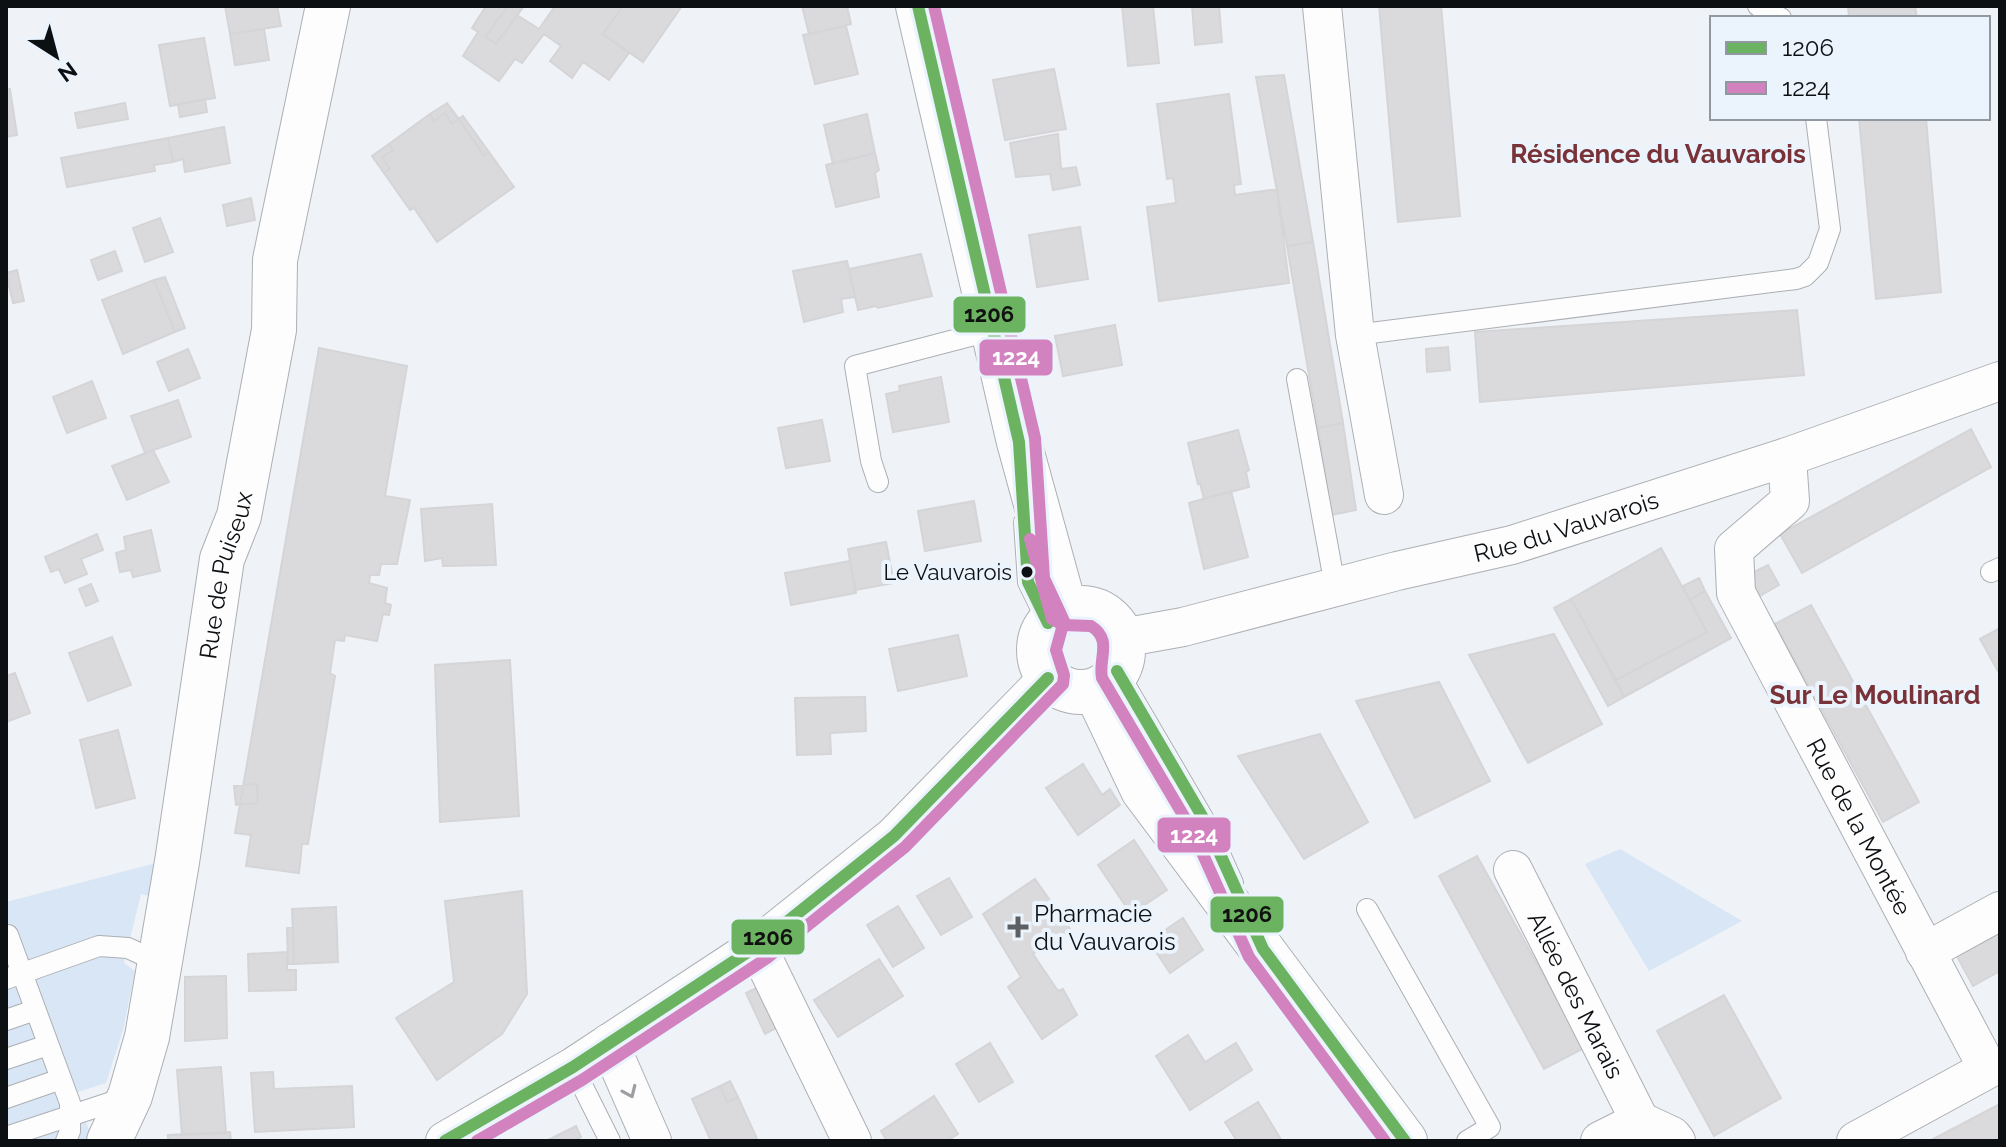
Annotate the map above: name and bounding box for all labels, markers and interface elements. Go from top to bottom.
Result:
north arrow [16,16,96,96]
legend [1710,16,1990,120]
text: 1206 [1782,33,1834,62]
text: N [53,57,82,88]
text: 1224 [1782,73,1830,102]
district label: Résidence du Vauvarois [1510,139,1806,169]
line badge: 1206 [952,295,1027,334]
text: 1206 [964,301,1014,327]
line badge: 1224 [978,338,1054,377]
text: 1224 [992,344,1040,370]
street label: Rue du Vauvarois [1471,485,1662,568]
street label: Rue de Puiseux [193,489,258,661]
place label: Le Vauvarois [883,559,1012,585]
marker: Le Vauvarois [1019,564,1035,580]
district label: Sur Le Moulinard [1770,680,1980,710]
street label: Rue de la Montée [1801,733,1918,920]
line badge: 1224 [1156,816,1232,854]
text: 1224 [1170,822,1218,848]
line badge: 1206 [1209,895,1285,934]
place label: Pharmacie du Vauvarois [1034,899,1176,956]
text: 1206 [1222,901,1272,927]
street label: Allée des Marais [1522,907,1630,1083]
line badge: 1206 [730,918,806,956]
marker: Pharmacie du Vauvarois [1009,918,1027,936]
text: 1206 [743,924,793,950]
one-way arrow [621,1084,637,1099]

